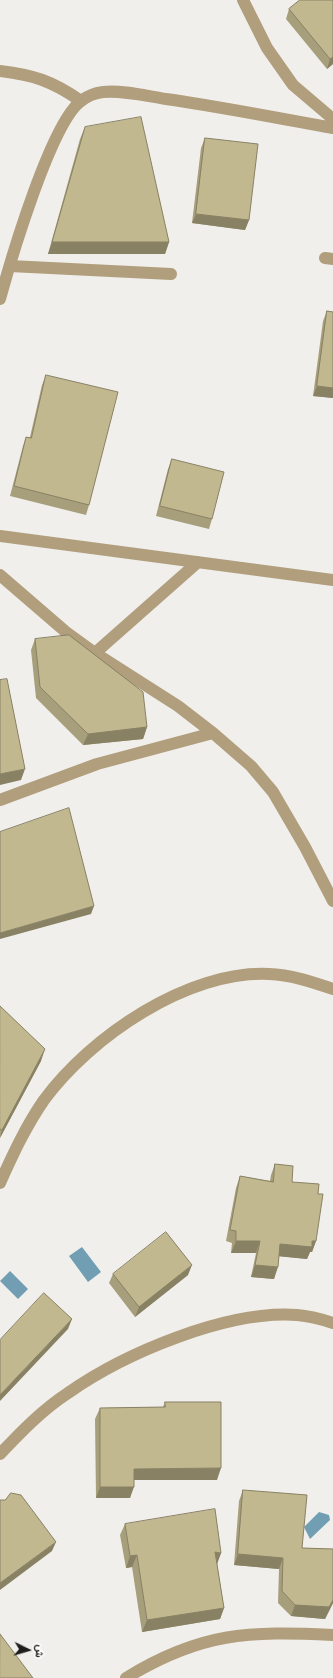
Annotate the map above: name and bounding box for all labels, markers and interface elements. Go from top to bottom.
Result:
north arrow [8,1630,48,1670]
text: ش [32,1644,48,1658]

